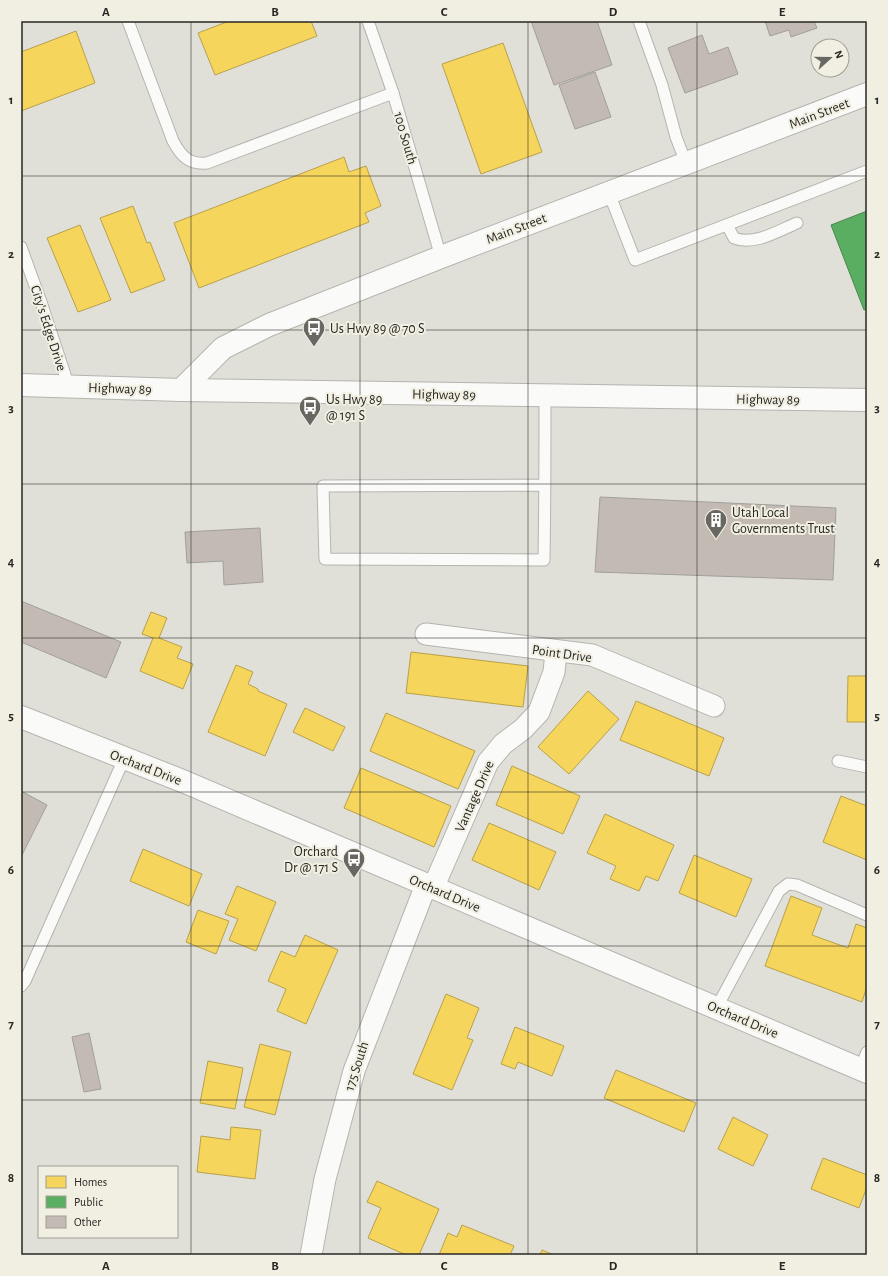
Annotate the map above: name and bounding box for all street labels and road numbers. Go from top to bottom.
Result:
street label: Main Street [787,96,852,132]
street label: 100 South [391,110,419,166]
street label: Main Street [484,211,549,247]
street label: City's Edge Drive [28,284,68,373]
street label: Highway 89 [88,381,152,397]
street label: Highway 89 [412,387,476,403]
street label: Highway 89 [736,392,800,408]
street label: Point Drive [531,643,593,665]
street label: Orchard Drive [108,748,183,788]
street label: Vantage Drive [453,759,497,834]
street label: Orchard Drive [407,873,482,915]
street label: Orchard Drive [705,999,780,1041]
street label: 175 South [342,1040,371,1093]

